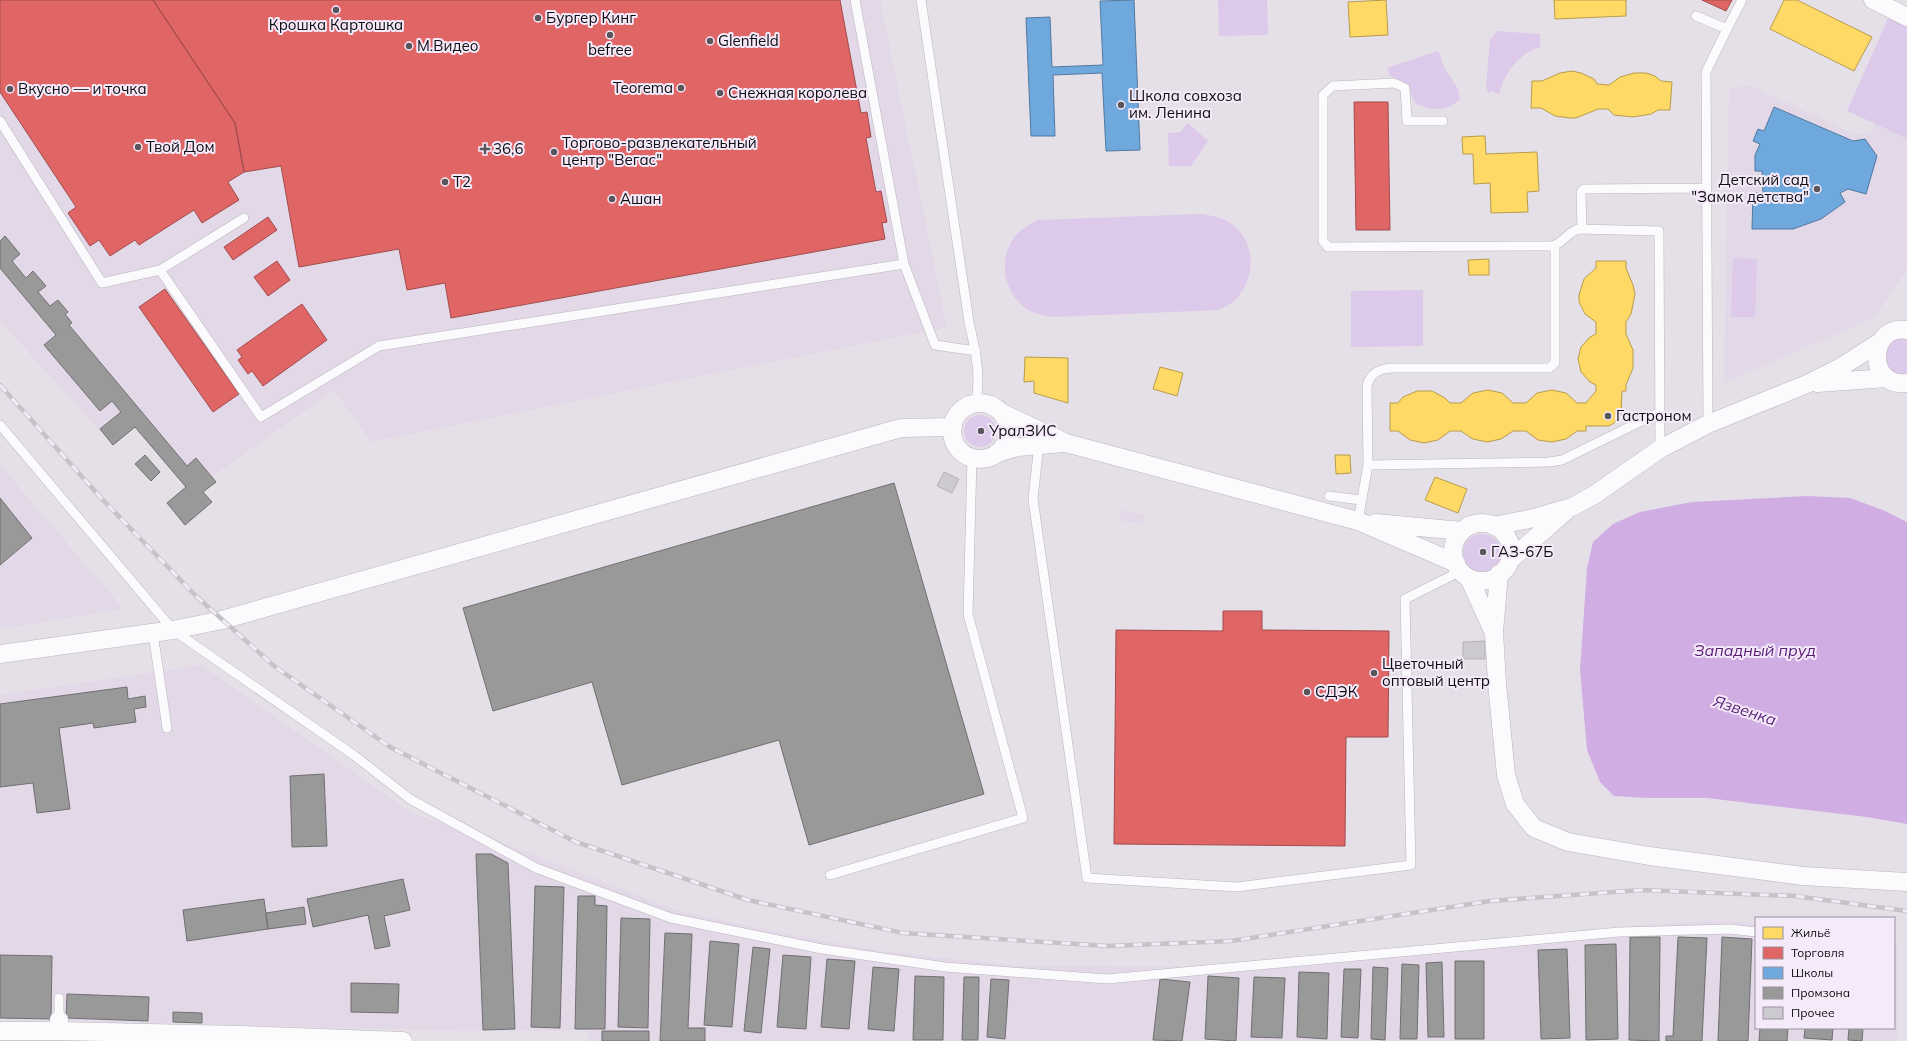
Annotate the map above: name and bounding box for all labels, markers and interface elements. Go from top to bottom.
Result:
marker: Крошка Картошка [331,5,341,15]
place label: Бургер Кинг [546,8,636,27]
marker: Бургер Кинг [533,13,543,23]
place label: Крошка Картошка [269,15,403,34]
marker: befree [605,30,615,40]
place label: Glenfield [718,31,779,50]
place label: М.Видео [417,36,479,55]
marker: Glenfield [705,36,715,46]
place label: befree [588,40,632,59]
marker: М.Видео [404,41,414,51]
place label: Teorema [613,78,673,97]
place label: Вкусно — и точка [18,79,147,98]
marker: Teorema [676,83,686,93]
place label: Снежная королева [728,83,867,102]
marker: Вкусно — и точка [5,84,15,94]
place label: Школа совхоза им. Ленина [1129,86,1242,122]
marker: Снежная королева [715,88,725,98]
marker: Школа совхоза им. Ленина [1116,100,1126,110]
place label: Торгово-развлекательный центр "Вегас" [562,133,757,169]
place label: Твой Дом [146,137,215,156]
place label: 36,6 [493,139,523,158]
marker: Твой Дом [133,142,143,152]
marker: 36,6 [480,144,490,154]
marker: Торгово-развлекательный центр "Вегас" [549,147,559,157]
place label: Детский сад "Замок детства" [1691,170,1809,206]
place label: T2 [453,172,471,191]
marker: T2 [440,177,450,187]
marker: Детский сад "Замок детства" [1812,184,1822,194]
place label: Ашан [620,189,661,208]
marker: Ашан [607,194,617,204]
place label: Гастроном [1616,406,1692,425]
marker: Гастроном [1603,411,1613,421]
place label: УралЗИС [988,421,1057,440]
marker: УралЗИС [976,426,986,436]
place label: ГАЗ-67Б [1491,542,1553,561]
marker: ГАЗ-67Б [1478,547,1488,557]
water label: Западный пруд [1694,640,1816,660]
place label: Цветочный оптовый центр [1382,654,1490,690]
marker: Цветочный оптовый центр [1369,668,1379,678]
place label: СДЭК [1315,682,1358,701]
marker: СДЭК [1302,687,1312,697]
water label: Язвенка [1710,690,1779,730]
legend [1755,917,1895,1029]
text: Жильё [1791,925,1831,940]
text: Торговля [1791,945,1844,960]
text: Школы [1791,965,1833,980]
text: Промзона [1791,985,1850,1000]
text: Прочее [1791,1005,1835,1020]

